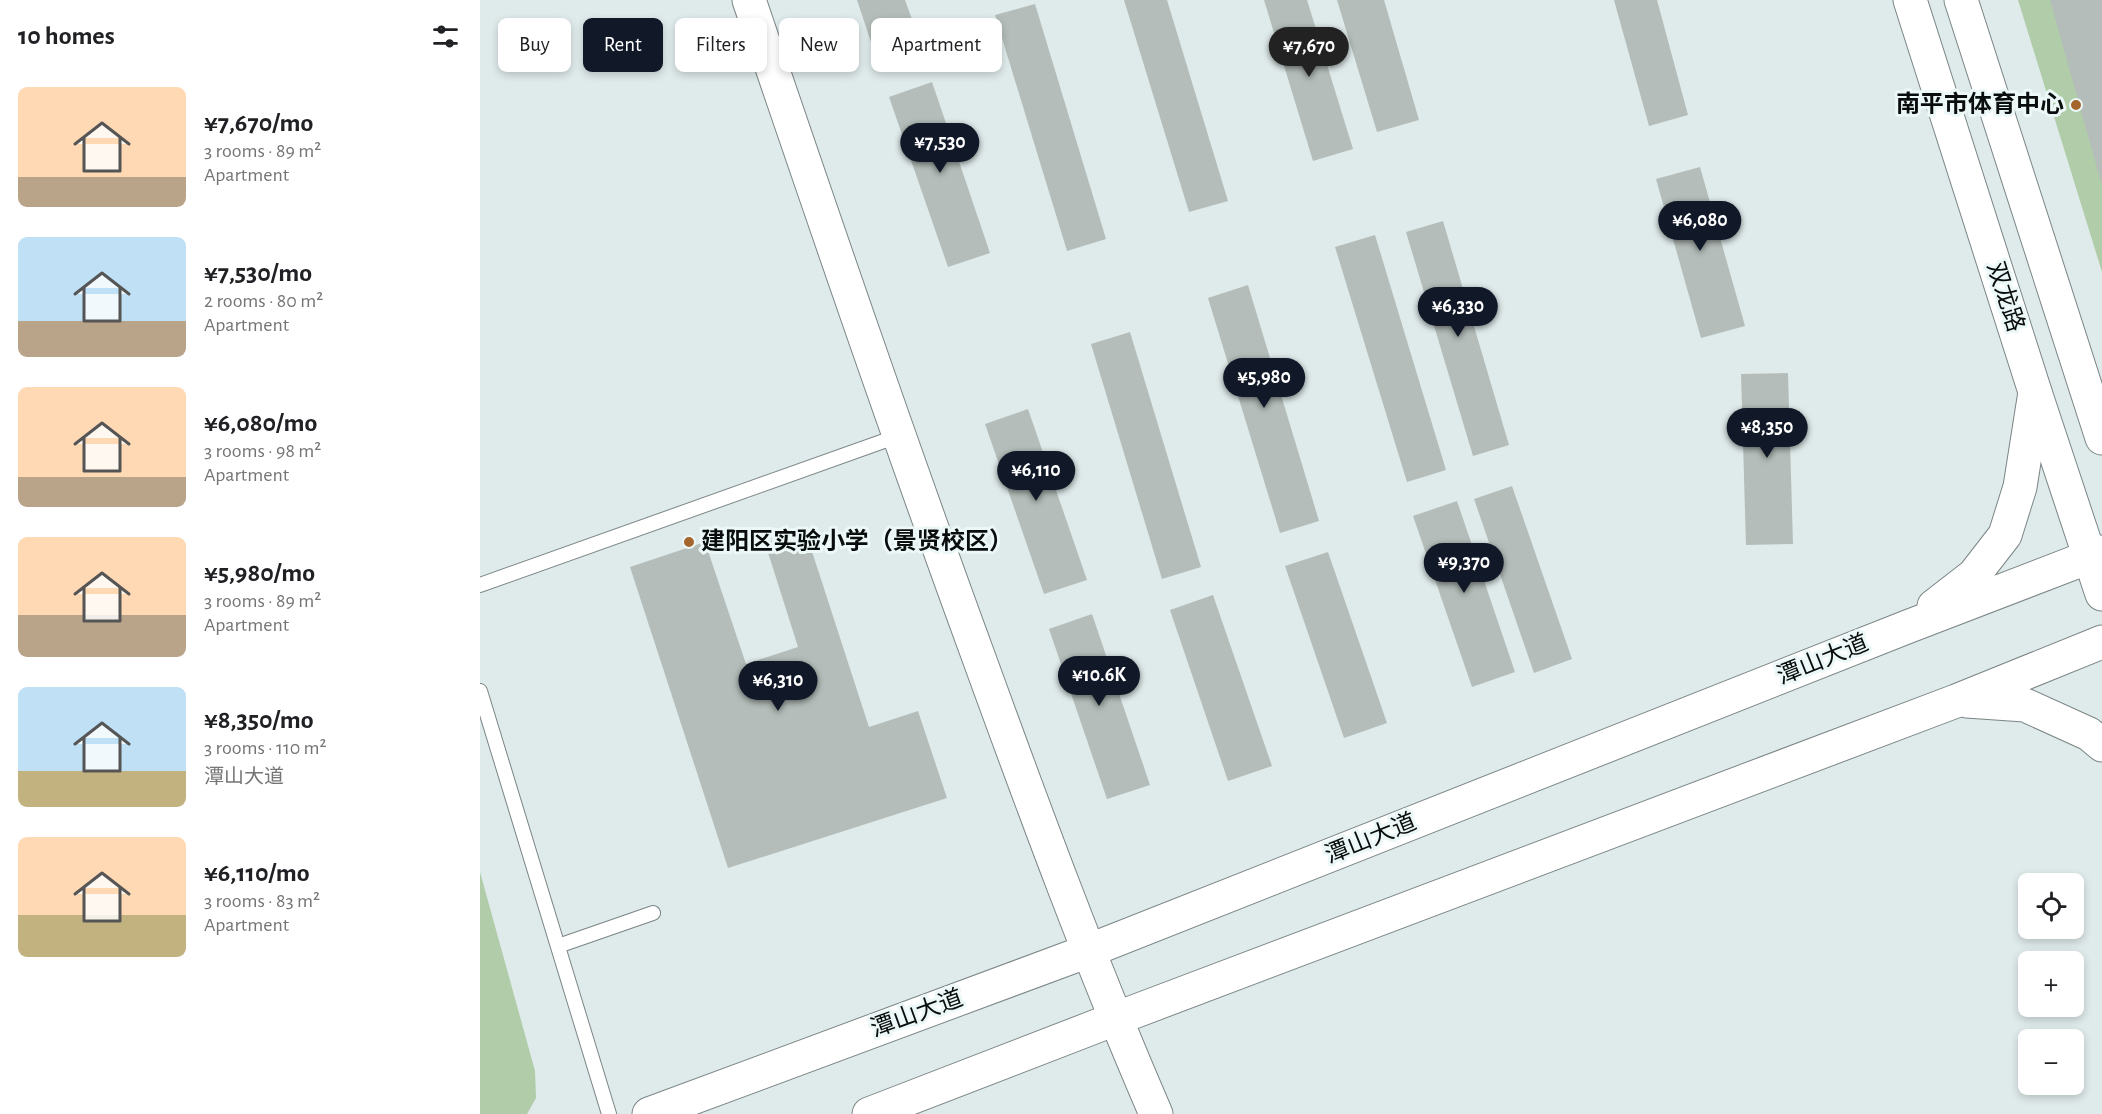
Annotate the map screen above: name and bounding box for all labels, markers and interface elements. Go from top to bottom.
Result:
chip: Buy [498,18,571,72]
chip: Rent [583,18,663,72]
chip: Filters [675,18,767,72]
chip: New [779,18,859,72]
chip: Apartment [871,18,1002,72]
icon: filters [429,20,462,53]
text: 10 homes [18,23,115,49]
pin: ¥7,670 [1260,27,1358,78]
text: ¥7,670 [1283,36,1335,56]
place label: 南平市体育中心 [1896,91,2064,117]
marker: 南平市体育中心 [2069,98,2083,112]
text: ¥7,670/mo [204,110,313,136]
icon: home [66,111,138,183]
pin: ¥7,530 [891,123,989,174]
text: ¥7,530 [914,132,966,152]
text: 3 rooms · 89 m² [204,141,321,161]
text: Apartment [204,165,289,185]
pin: ¥6,080 [1651,201,1749,252]
text: ¥6,080 [1672,210,1728,230]
street label: 双龙路 [1982,258,2029,335]
text: ¥7,530/mo [204,260,312,286]
icon: home [66,261,138,333]
pin: ¥6,330 [1409,287,1507,338]
text: 2 rooms · 80 m² [204,291,323,311]
text: ¥6,330 [1432,296,1484,316]
text: Apartment [204,315,289,335]
pin: ¥5,980 [1215,358,1313,409]
text: ¥5,980 [1237,367,1291,387]
pin: ¥8,350 [1718,408,1816,459]
text: ¥6,080/mo [204,410,317,436]
icon: home [66,411,138,483]
text: ¥8,350 [1741,417,1793,437]
text: 3 rooms · 98 m² [204,441,321,461]
pin: ¥6,110 [987,451,1085,502]
text: ¥6,110 [1011,460,1061,480]
text: Apartment [204,465,289,485]
place label: 建阳区实验小学（景贤校区） [701,528,1013,554]
marker: 建阳区实验小学（景贤校区） [682,535,696,549]
pin: ¥9,370 [1415,543,1513,594]
text: ¥9,370 [1438,552,1490,572]
text: ¥5,980/mo [204,560,315,586]
icon: home [66,561,138,633]
text: 3 rooms · 89 m² [204,591,321,611]
text: Apartment [204,615,289,635]
street label: 潭山大道 [1773,629,1872,689]
pin: ¥10.6K [1050,656,1148,707]
pin: ¥6,310 [729,661,827,712]
text: ¥10.6K [1072,665,1126,685]
text: ¥6,310 [753,670,804,690]
text: ¥8,350/mo [204,707,314,733]
icon: home [66,711,138,783]
text: 3 rooms · 110 m² [204,738,327,758]
text: 潭山大道 [204,767,284,787]
street label: 潭山大道 [1321,808,1420,868]
text: ¥6,110/mo [204,860,310,886]
icon: home [66,861,138,933]
map controls [2018,873,2084,1095]
button: locate [2018,873,2084,939]
text: 3 rooms · 83 m² [204,891,320,911]
text: Apartment [204,915,289,935]
button: + [2018,951,2084,1017]
street label: 潭山大道 [867,984,966,1042]
button: − [2018,1029,2084,1095]

